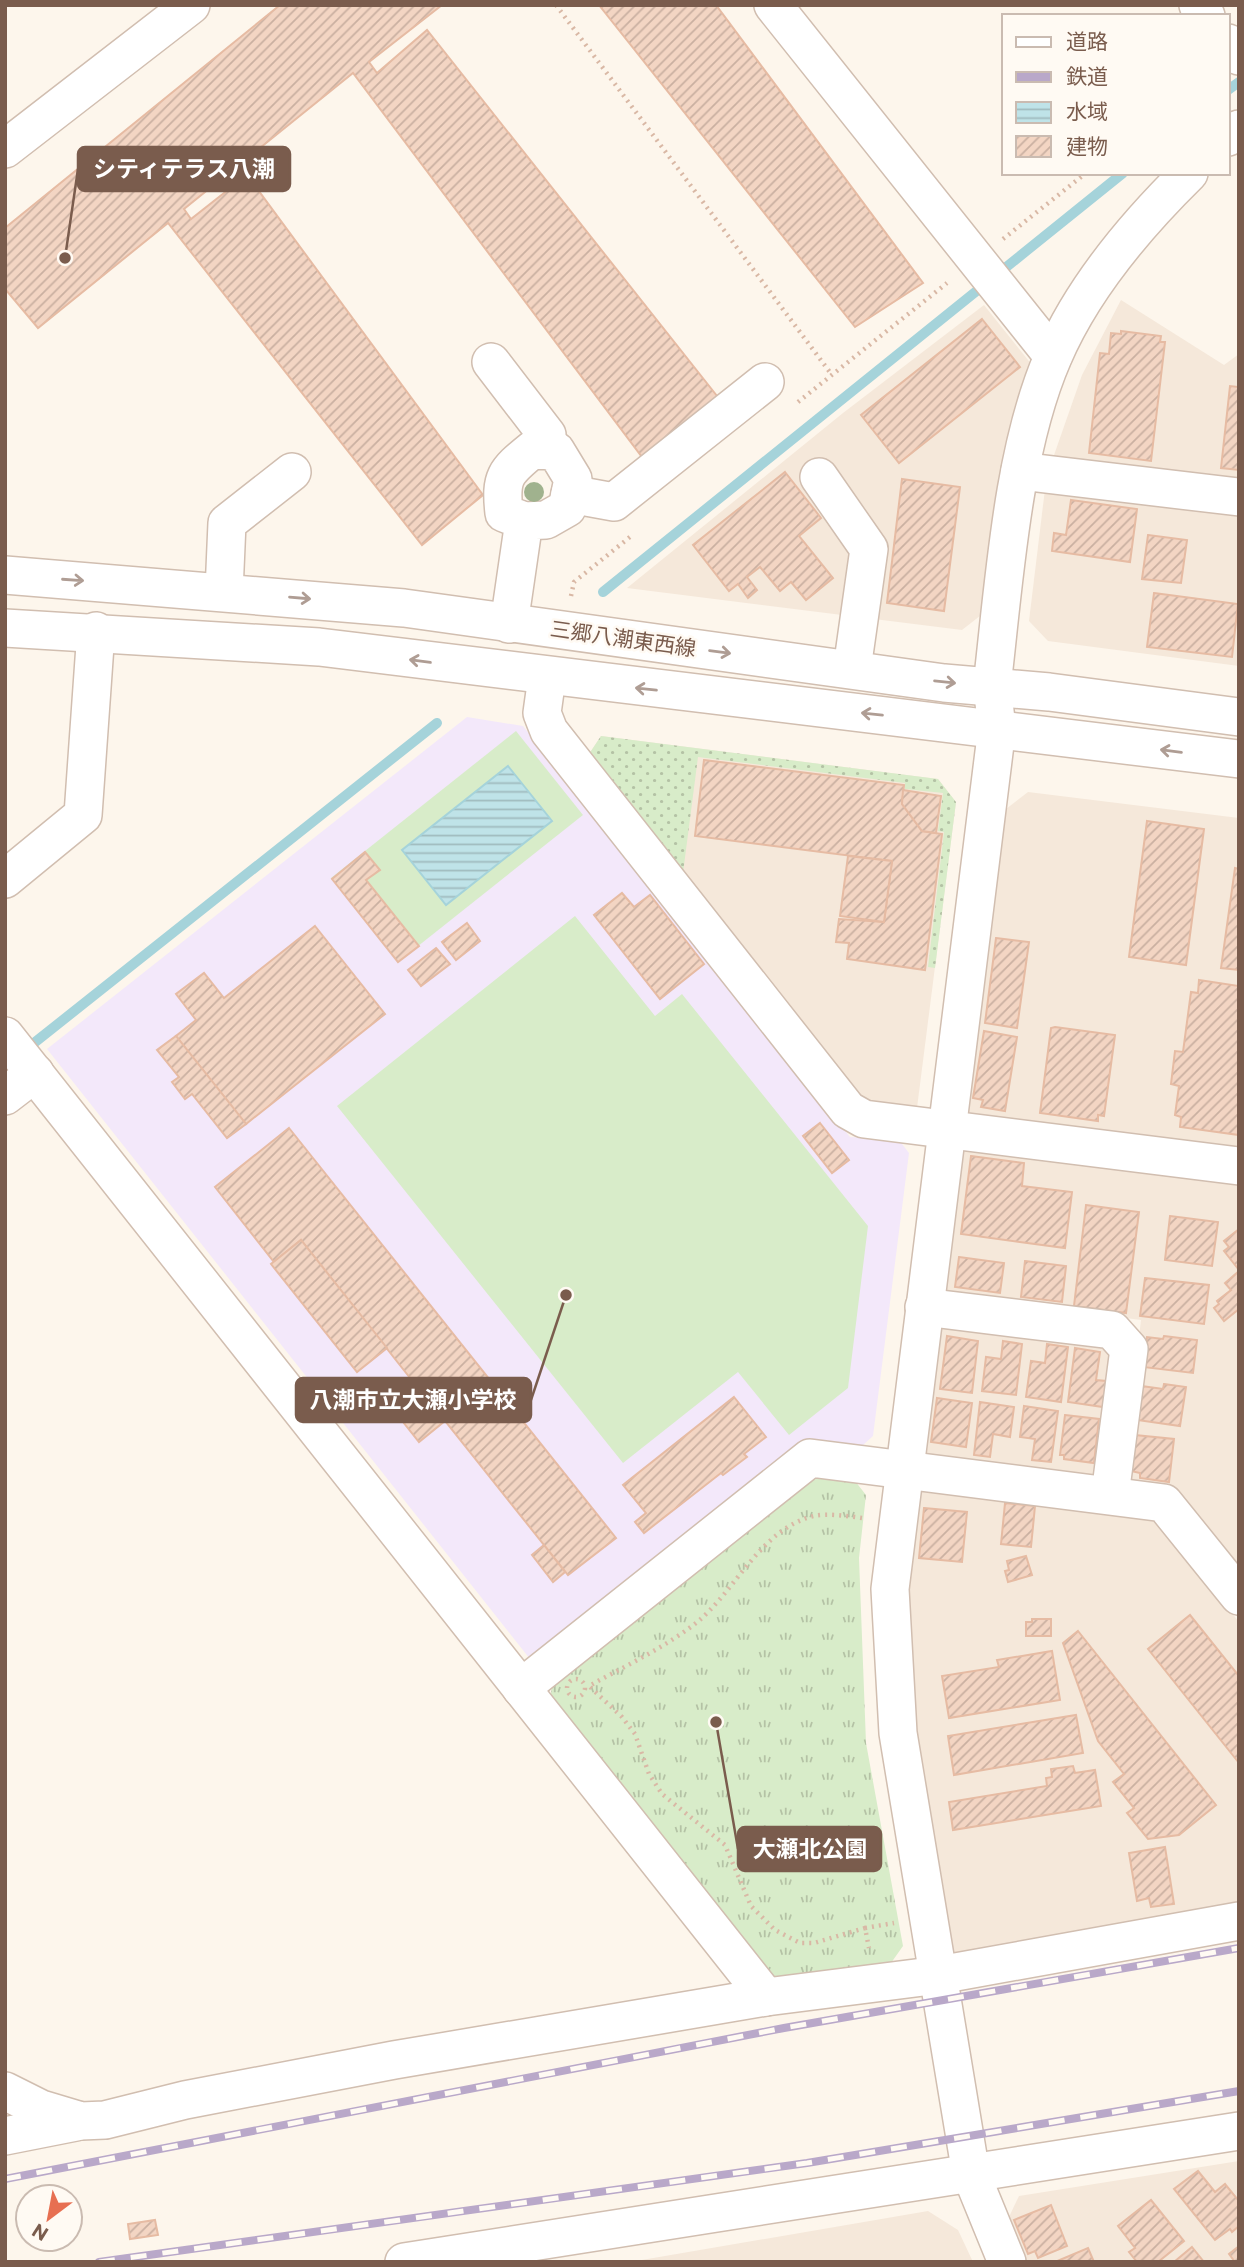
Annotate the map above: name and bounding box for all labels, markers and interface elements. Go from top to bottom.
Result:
legend [1002,14,1230,175]
text: 道路 [1066,28,1108,53]
text: 鉄道 [1066,63,1108,88]
text: 水域 [1066,98,1108,123]
text: 建物 [1066,133,1108,158]
callout: シティテラス八潮 [78,147,290,191]
text: シティテラス八潮 [93,154,275,182]
one-way arrow [62,573,85,586]
one-way arrow [288,592,311,605]
street label: 三郷八潮東西線 [549,615,698,660]
one-way arrow [708,646,731,659]
one-way arrow [410,654,432,667]
one-way arrow [934,676,956,689]
one-way arrow [635,682,658,695]
one-way arrow [862,707,884,720]
one-way arrow [1160,744,1183,757]
callout: 八潮市立大瀬小学校 [296,1378,531,1422]
text: 八潮市立大瀬小学校 [310,1385,517,1413]
callout: 大瀬北公園 [738,1827,881,1871]
text: 大瀬北公園 [753,1834,868,1862]
north arrow [14,2183,84,2253]
text: N [28,2219,52,2246]

